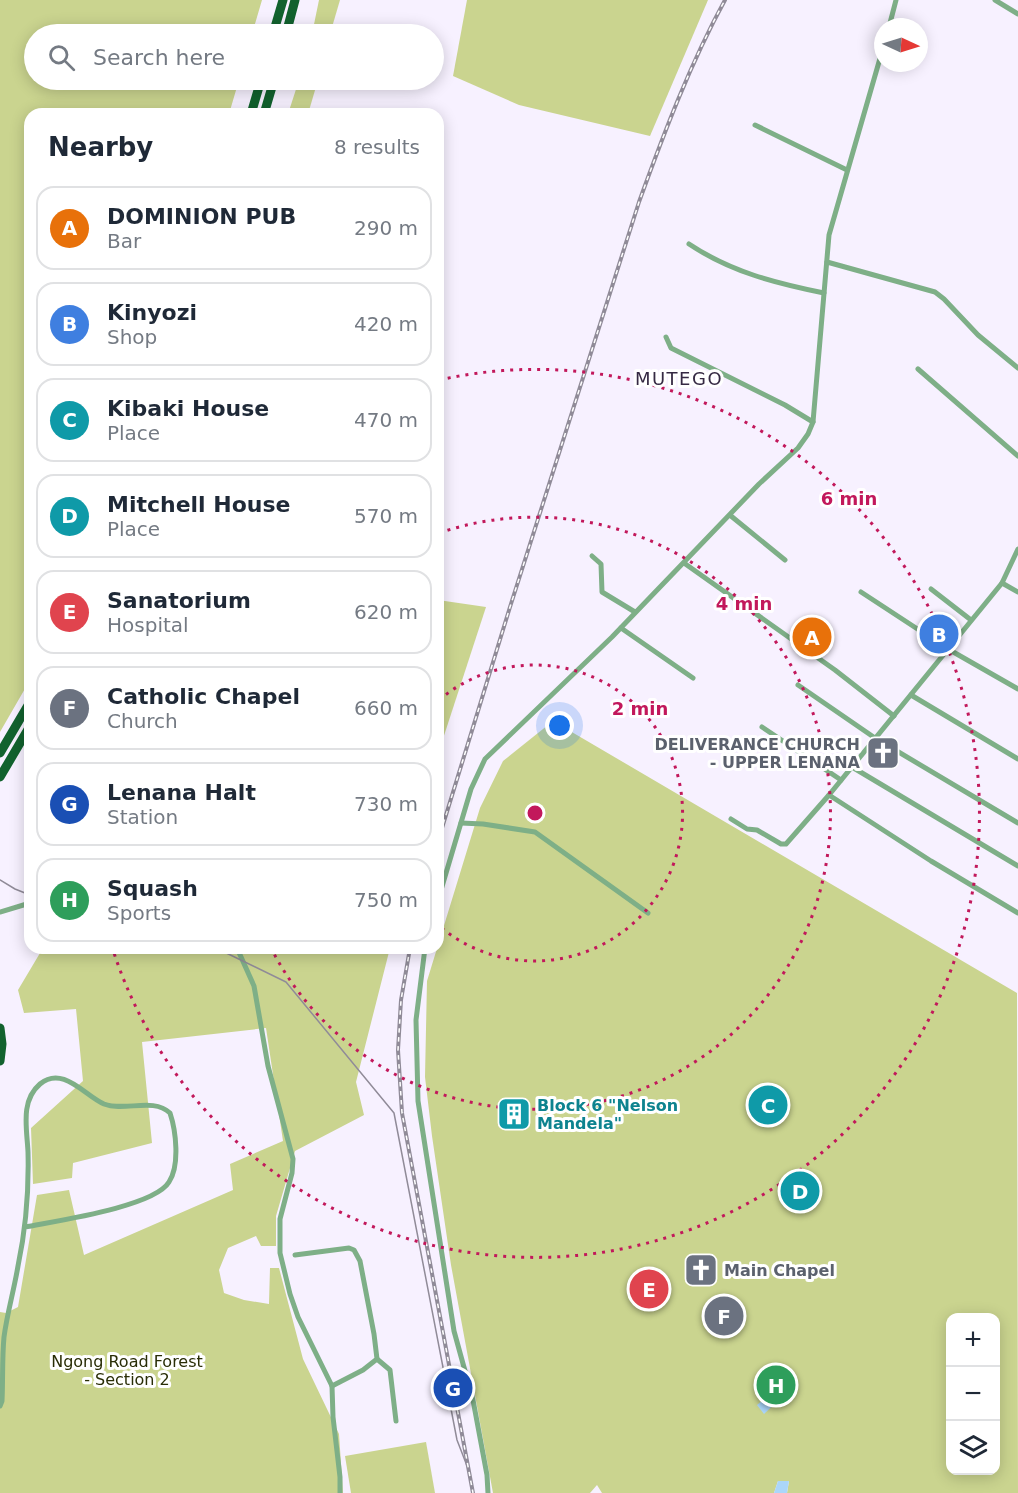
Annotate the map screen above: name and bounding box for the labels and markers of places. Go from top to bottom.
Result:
pin: B [920,612,958,656]
pin: A [792,614,832,660]
place label: DELIVERANCE CHURCH - UPPER LENANA [654,735,861,772]
church icon: DELIVERANCE CHURCH - UPPER LENANA [865,735,901,771]
centre of rings [525,803,545,823]
pin: C [748,1082,788,1128]
building icon: Block 6 "Nelson Mandela" [496,1096,532,1132]
place label: Block 6 "Nelson Mandela" [537,1096,678,1133]
pin: D [780,1168,820,1214]
church icon: Main Chapel [683,1252,719,1288]
place label: Main Chapel [724,1261,835,1280]
pin: E [630,1266,668,1312]
pin: F [704,1294,744,1338]
pin: H [756,1362,796,1408]
pin: G [434,1366,472,1410]

